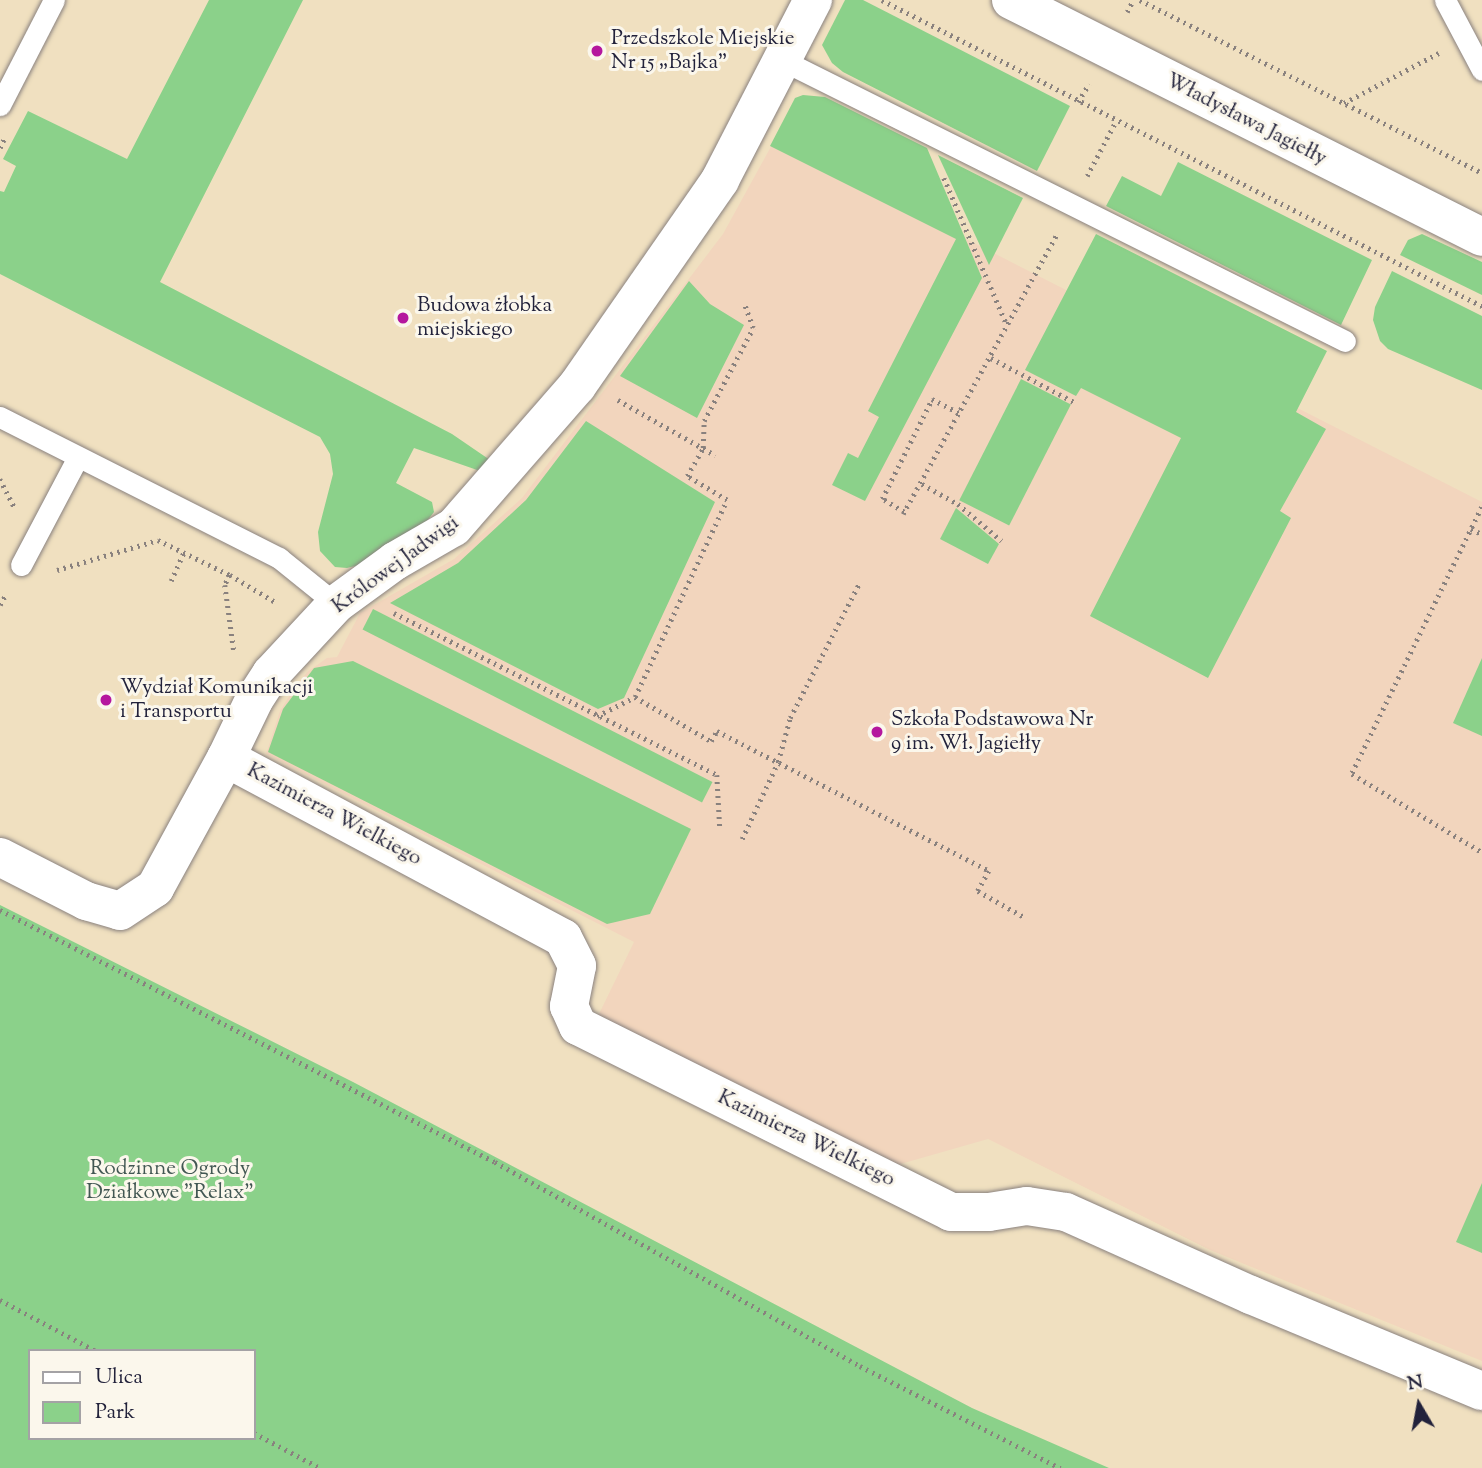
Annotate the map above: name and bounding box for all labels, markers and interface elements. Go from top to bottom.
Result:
place label: Przedszkole Miejskie Nr 15 „Bajka” [611,26,795,76]
marker: Przedszkole Miejskie Nr 15 „Bajka” [589,43,605,59]
street label: Władysława Jagiełły [1161,68,1331,172]
place label: Budowa żłobka miejskiego [417,293,552,343]
marker: Budowa żłobka miejskiego [395,310,411,326]
street label: Królowej Jadwigi [328,511,464,619]
place label: Wydział Komunikacji i Transportu [120,675,313,725]
marker: Wydział Komunikacji i Transportu [98,692,114,708]
place label: Szkoła Podstawowa Nr 9 im. Wł. Jagiełły [891,707,1093,757]
marker: Szkoła Podstawowa Nr 9 im. Wł. Jagiełły [869,724,885,740]
street label: Kazimierza Wielkiego [242,758,426,872]
street label: Kazimierza Wielkiego [713,1085,899,1193]
park label: Rodzinne Ogrody Działkowe "Relax" [86,1156,254,1206]
legend [28,1349,256,1440]
text: Ulica [95,1363,143,1393]
text: N [1405,1369,1425,1398]
north arrow [1384,1370,1454,1440]
text: Park [95,1398,135,1428]

